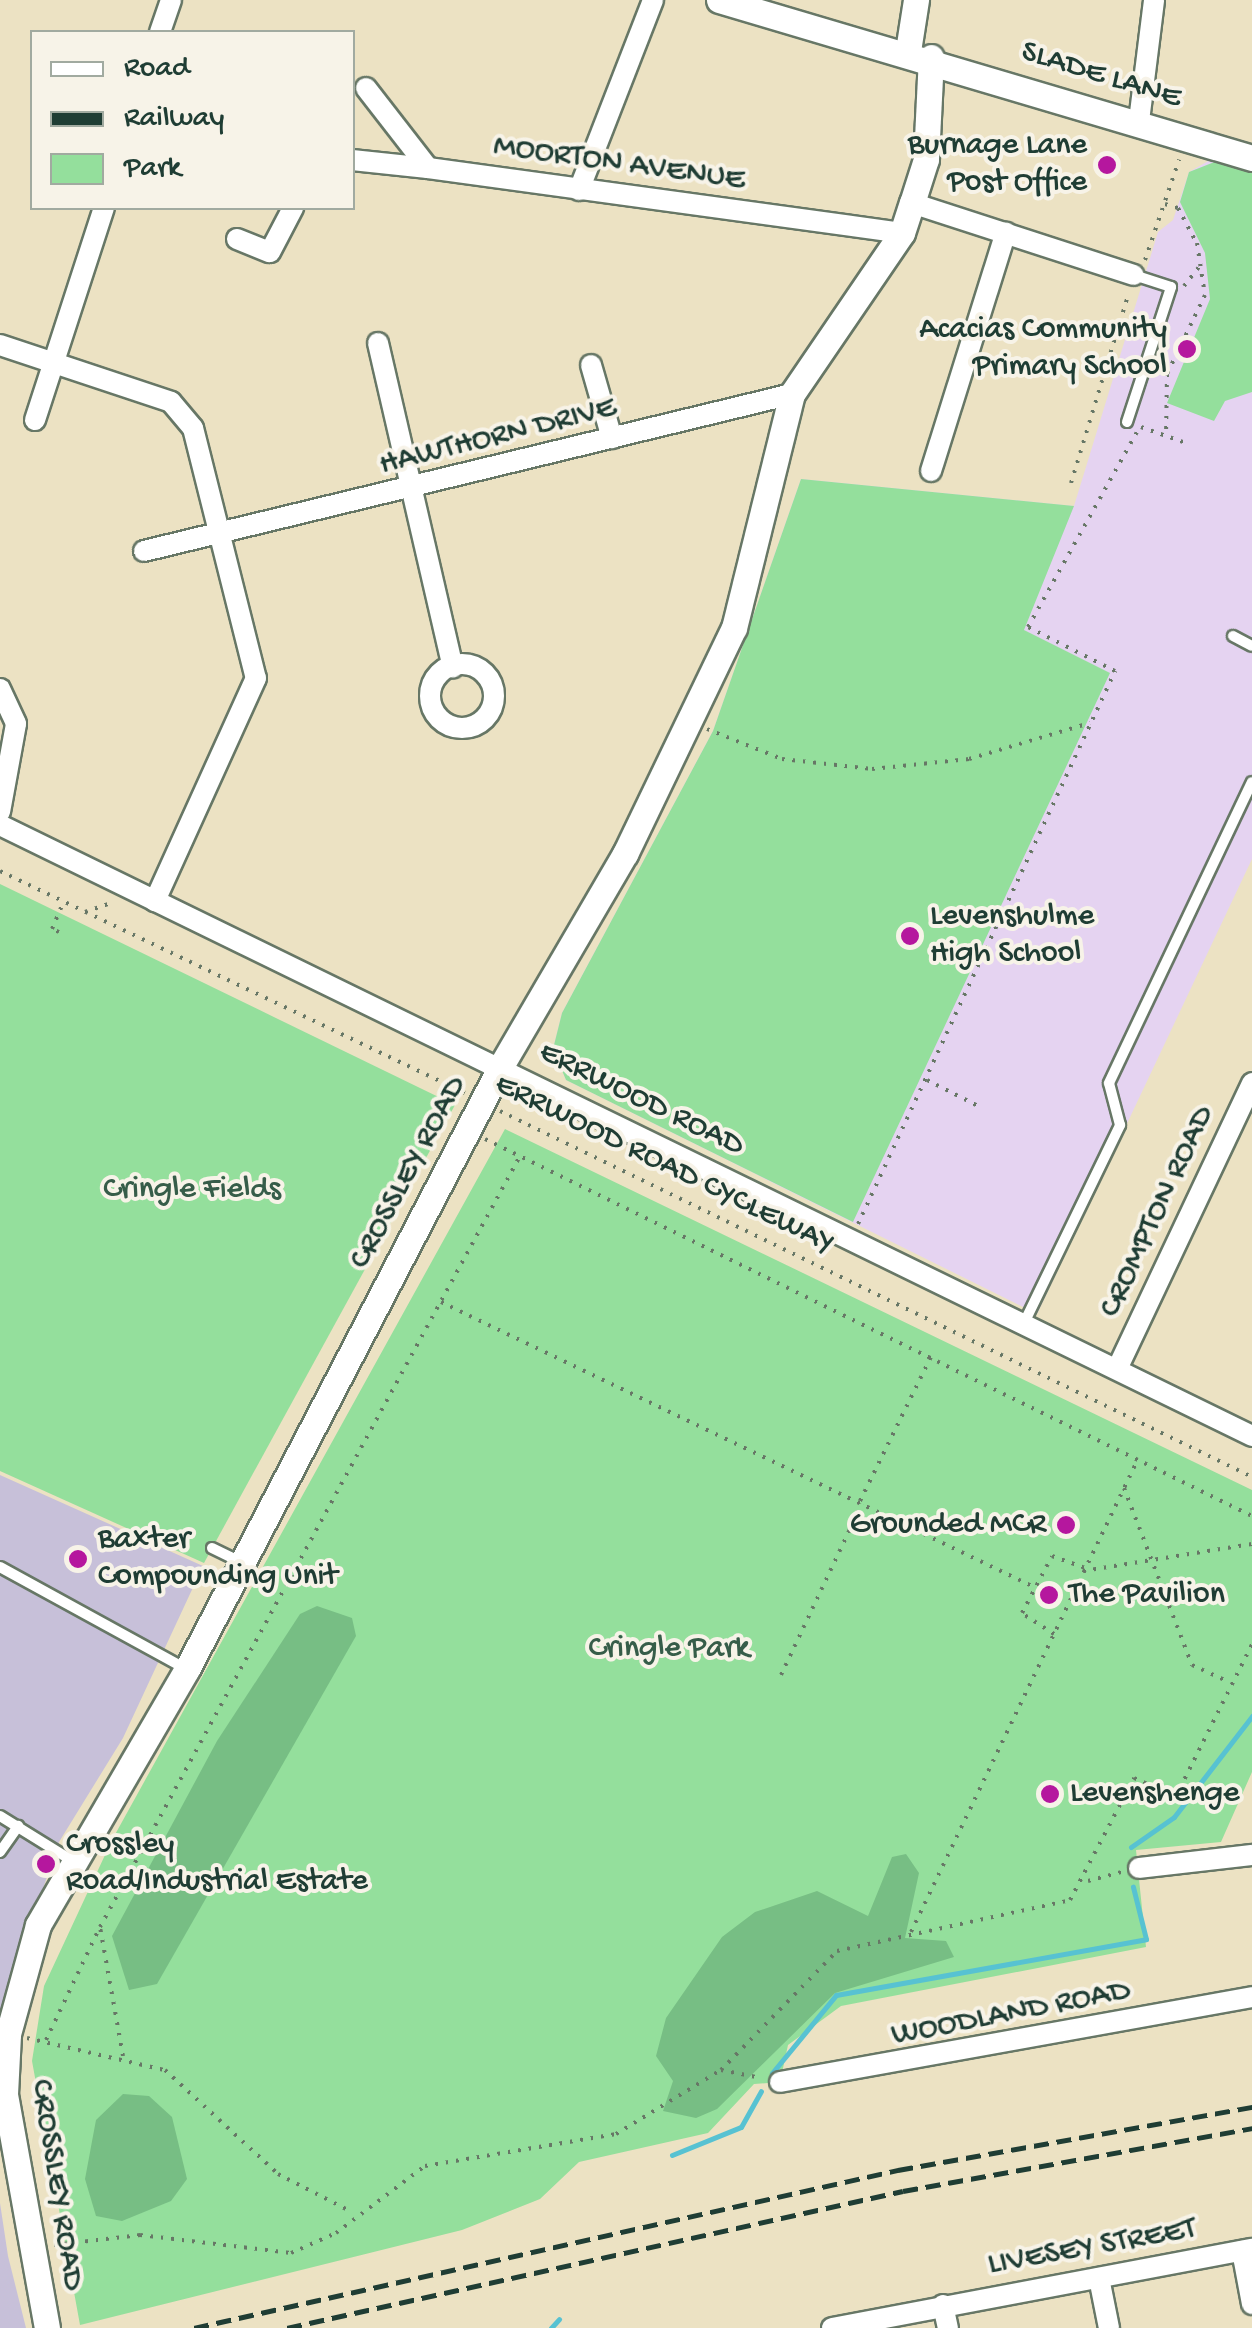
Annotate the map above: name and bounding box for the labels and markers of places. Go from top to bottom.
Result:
place label: Burnage Lane Post Office [908,128,1087,203]
marker: Burnage Lane Post Office [1096,154,1118,176]
place label: Acacias Community Primary School [919,312,1167,387]
marker: Acacias Community Primary School [1176,338,1198,360]
place label: Levenshulme High School [930,899,1094,974]
marker: Levenshulme High School [899,925,921,947]
place label: Grounded MCR [850,1506,1046,1544]
marker: Grounded MCR [1055,1514,1077,1536]
place label: Baxter Compounding Unit [98,1522,338,1597]
marker: Baxter Compounding Unit [67,1548,89,1570]
place label: The Pavilion [1069,1576,1225,1614]
marker: The Pavilion [1038,1584,1060,1606]
place label: Levenshenge [1070,1775,1239,1813]
marker: Levenshenge [1039,1783,1061,1805]
place label: Crossley Road/Industrial Estate [66,1827,368,1902]
marker: Crossley Road/Industrial Estate [35,1853,57,1875]

